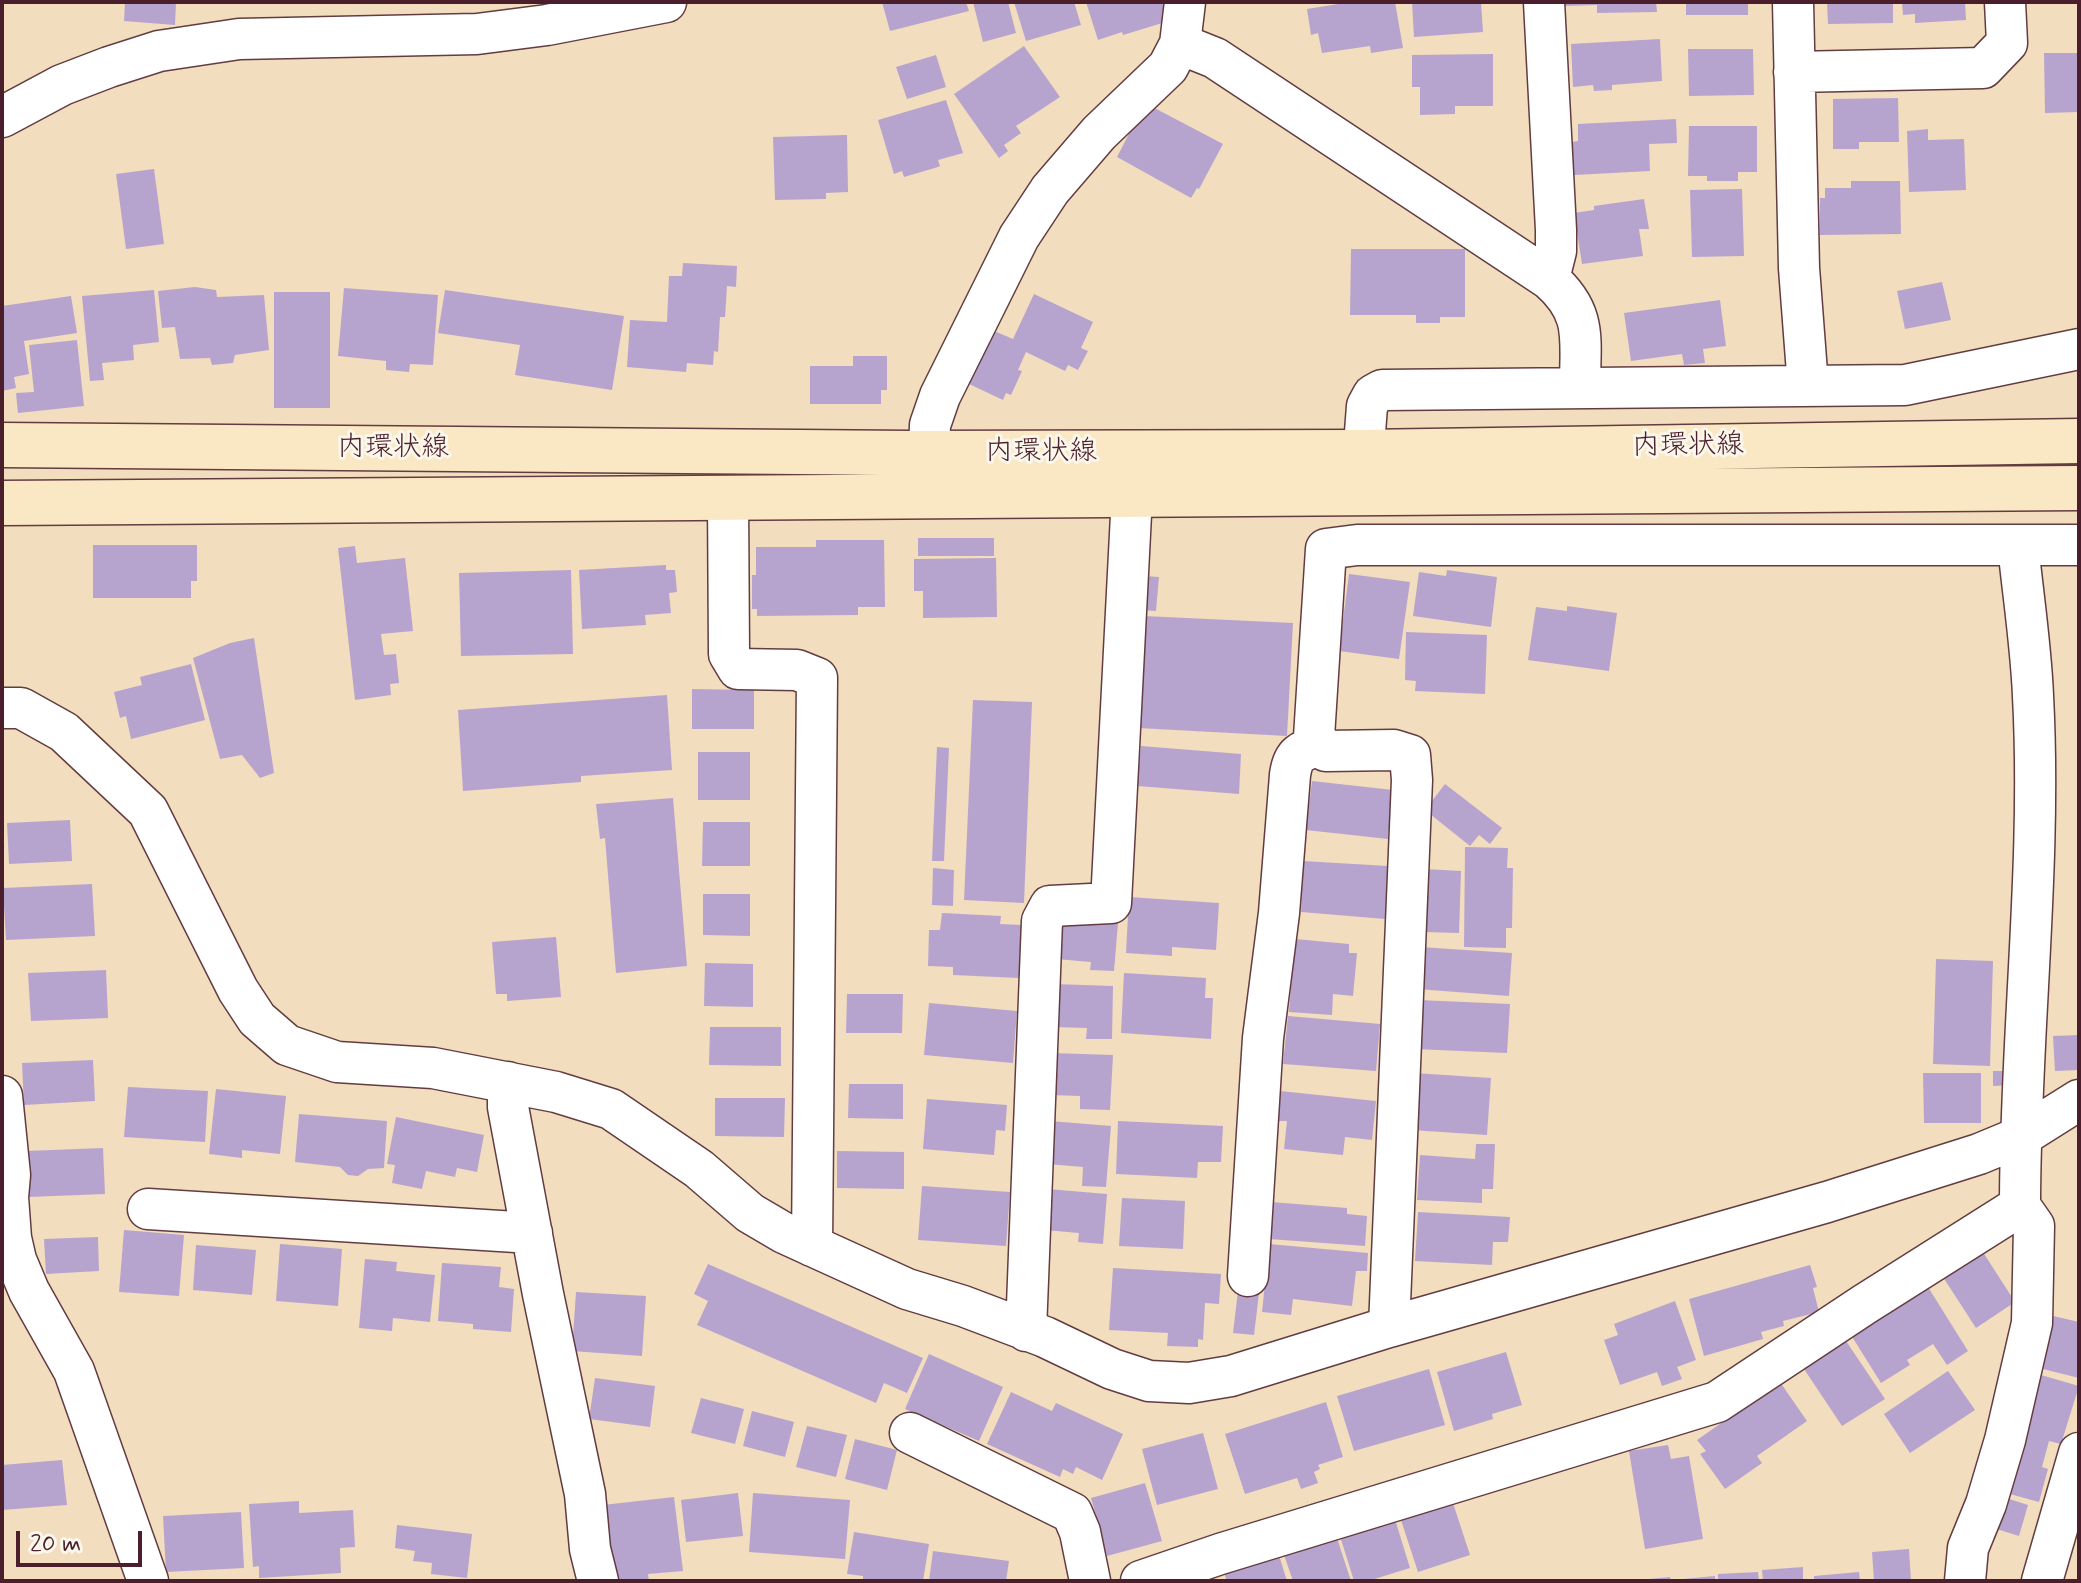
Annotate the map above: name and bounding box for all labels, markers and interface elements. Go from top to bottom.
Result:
street label: 内環状線 [1632,429,1744,465]
street label: 内環状線 [337,432,449,466]
street label: 内環状線 [985,436,1097,470]
scale bar [20,1515,146,1565]
text: 20 m [30,1529,81,1560]

